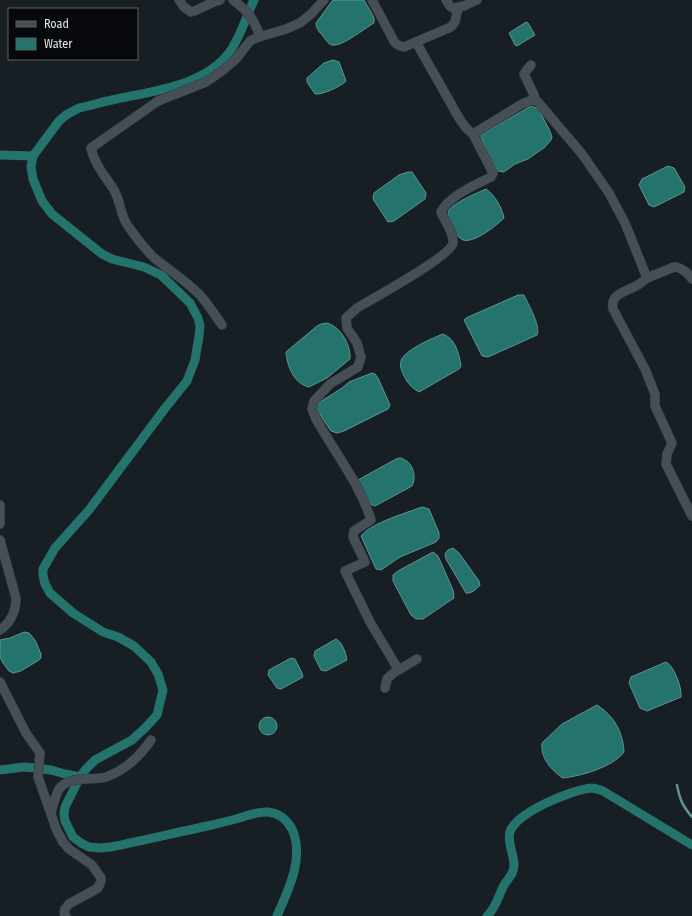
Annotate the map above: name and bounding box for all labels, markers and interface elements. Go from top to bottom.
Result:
legend [8,8,138,60]
text: Road [44,17,69,31]
text: Water [44,37,73,51]

